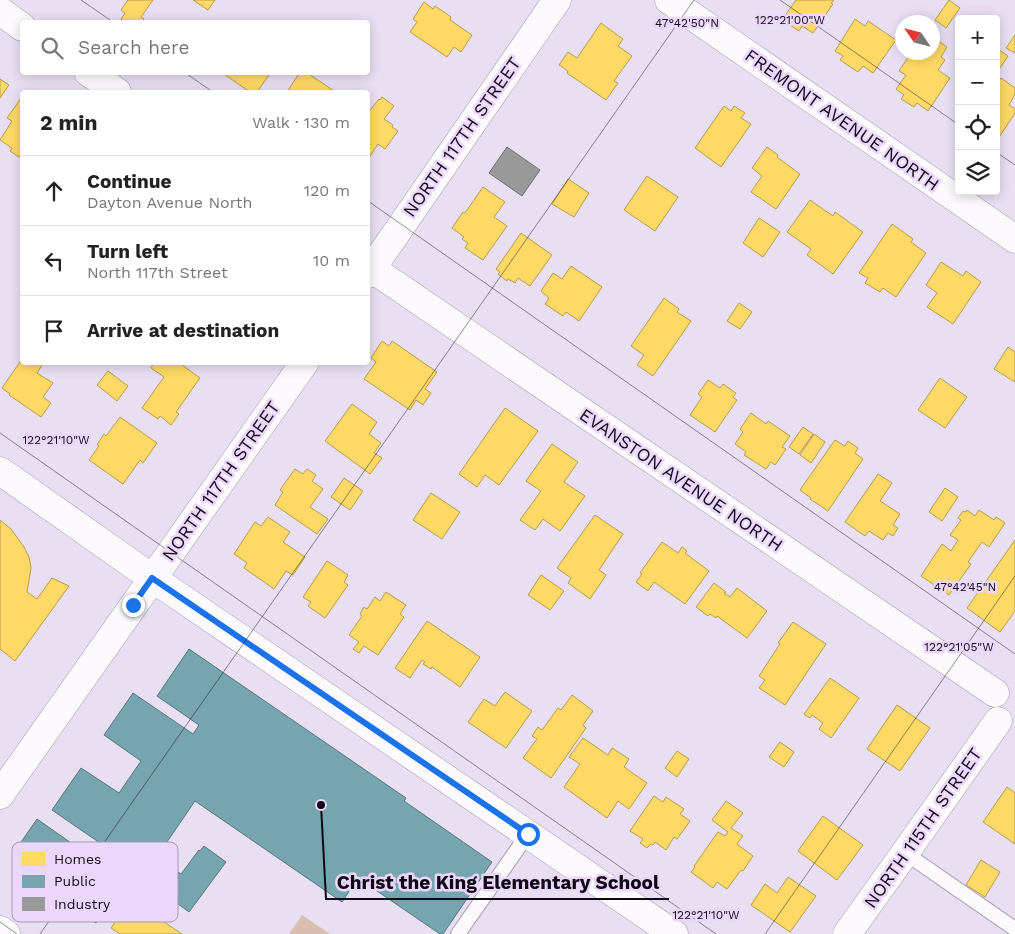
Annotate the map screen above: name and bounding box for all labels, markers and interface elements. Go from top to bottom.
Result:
text: 122°21'00"W [755,13,825,27]
north arrow [895,15,940,60]
map controls [955,15,1000,195]
button: + [955,15,1000,60]
text: 47°42'50"N [655,16,719,30]
search box [20,20,370,75]
icon: search [38,34,66,62]
text: Search here [78,36,189,59]
street label: FREMONT AVENUE NORTH [741,44,943,195]
street label: NORTH 117TH STREET [398,53,525,221]
button: − [955,60,1000,105]
button: locate [955,105,1000,150]
text: 2 min [40,110,97,135]
text: Walk · 130 m [252,113,350,132]
button: layers [955,150,1000,195]
text: Continue [87,170,171,193]
icon: ahead [40,177,68,205]
text: 120 m [304,181,350,200]
text: Dayton Avenue North [87,193,252,212]
text: Turn left [87,240,168,263]
icon: left [40,247,68,275]
text: 10 m [313,251,350,270]
text: North 117th Street [87,263,228,282]
icon: arrive [40,317,68,345]
text: Arrive at destination [87,319,279,342]
street label: NORTH 117TH STREET [157,397,284,565]
street label: EVANSTON AVENUE NORTH [576,404,787,556]
text: 122°21'10"W [22,433,90,447]
text: 47°42'45"N [934,580,996,594]
route end [122,594,145,617]
text: 122°21'05"W [924,640,994,654]
street label: NORTH 115TH STREET [859,744,986,912]
route start [517,823,540,846]
legend [12,842,178,922]
text: Homes [54,851,101,867]
callout: Christ the King Elementary School [326,865,669,899]
text: Christ the King Elementary School [337,871,660,894]
text: Public [54,873,96,889]
text: Industry [54,896,111,912]
text: 122°21'10"W [672,908,740,922]

